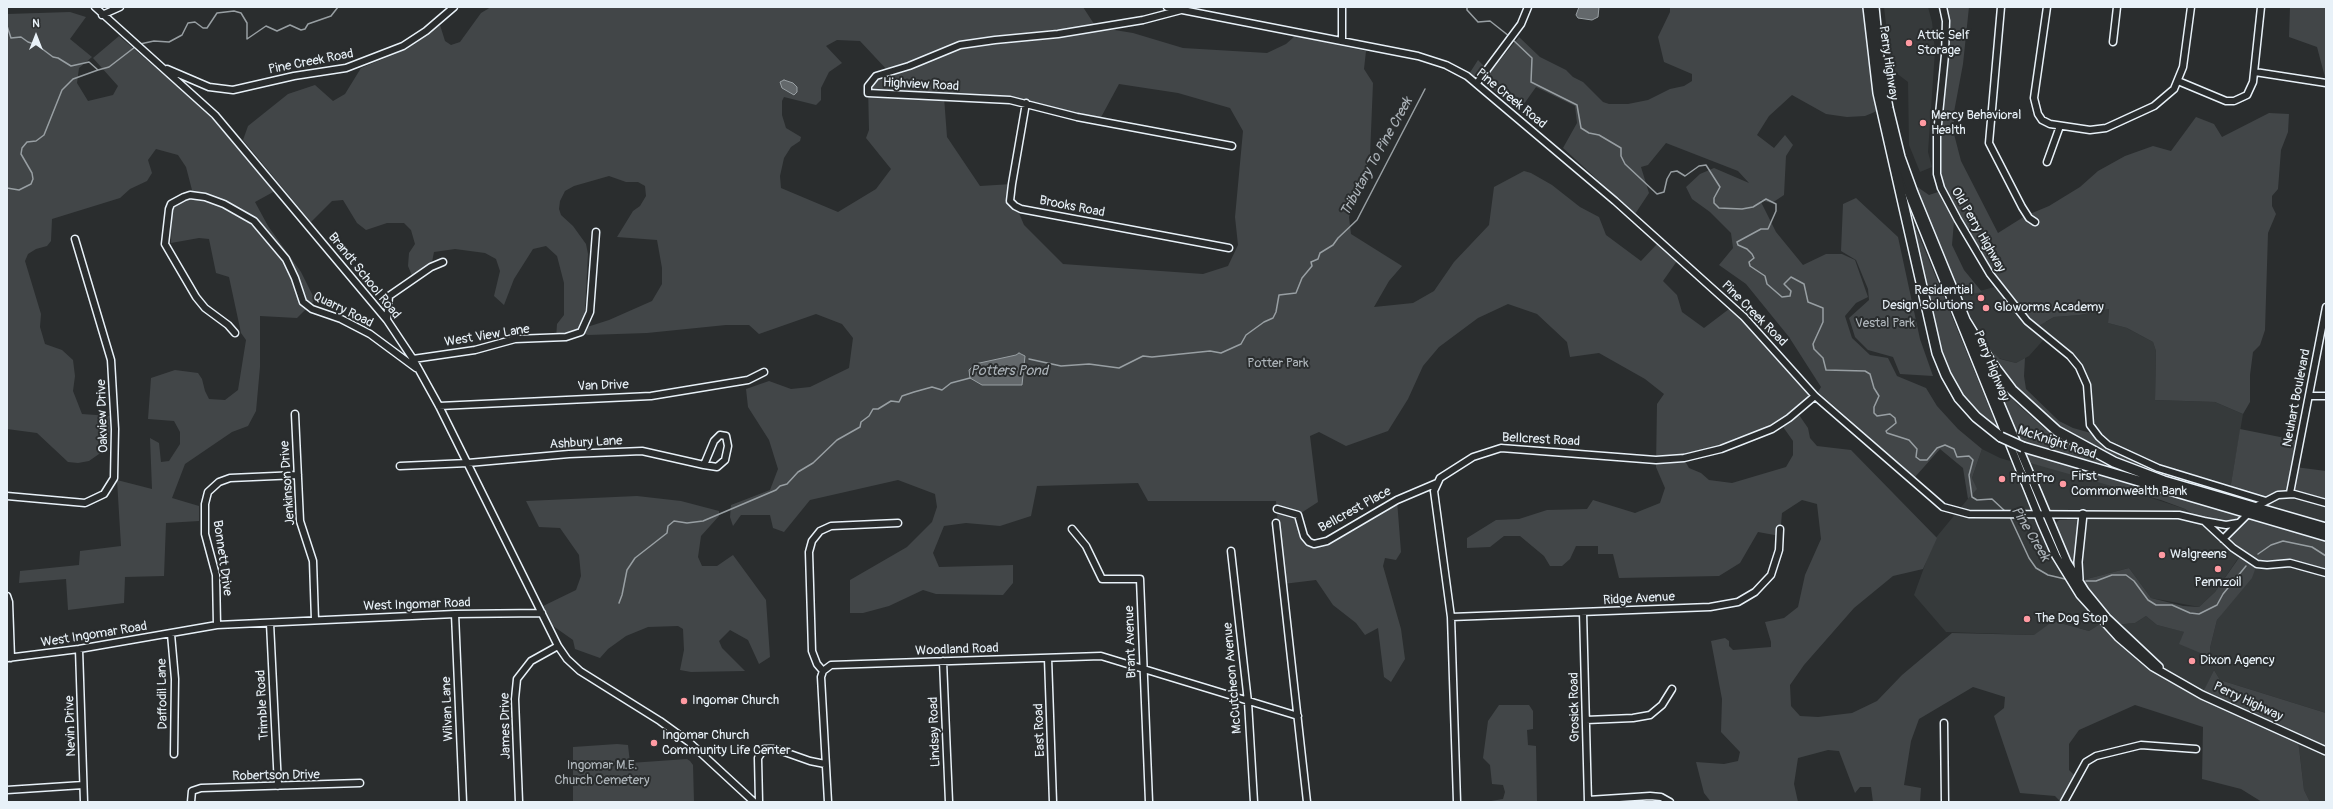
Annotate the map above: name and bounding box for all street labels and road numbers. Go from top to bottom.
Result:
street label: Perry Highway [1875,25,1901,101]
street label: Pine Creek Road [267,46,355,78]
street label: Pine Creek Road [1473,66,1549,132]
street label: Highview Road [882,75,960,95]
street label: Old Perry Highway [1947,185,2009,275]
street label: Brooks Road [1038,193,1106,221]
street label: Brandt School Road [324,230,404,322]
street label: Pine Creek Road [1718,278,1790,350]
street label: Quarry Road [310,289,376,331]
street label: West View Lane [443,322,531,350]
street label: Perry Highway [1970,328,2012,404]
street label: Neuhart Boulevard [2280,348,2314,448]
street label: Van Drive [577,377,629,395]
street label: Oakview Drive [94,379,112,453]
street label: McKnight Road [2016,423,2098,463]
street label: Bellcrest Road [1502,430,1580,450]
street label: Ashbury Lane [549,433,623,453]
street label: Jenkinson Drive [277,440,299,526]
street label: Bellcrest Place [1316,484,1394,536]
street label: Bonnett Drive [209,519,235,597]
street label: Ridge Avenue [1603,589,1675,609]
street label: West Ingomar Road [363,595,471,615]
street label: Brant Avenue [1122,605,1140,679]
street label: West Ingomar Road [40,619,148,651]
street label: McCutcheon Avenue [1220,622,1246,734]
street label: Woodland Road [915,641,999,659]
street label: Daffodil Lane [155,658,171,730]
street label: Trimble Road [253,669,273,741]
street label: Grosick Road [1567,672,1583,742]
street label: Wilvan Lane [439,676,457,742]
street label: Perry Highway [2211,679,2285,725]
street label: James Drive [498,693,514,759]
street label: Nevin Drive [62,695,80,757]
street label: Lindsay Road [926,697,944,767]
street label: East Road [1031,703,1049,757]
street label: Robertson Drive [232,767,320,785]

